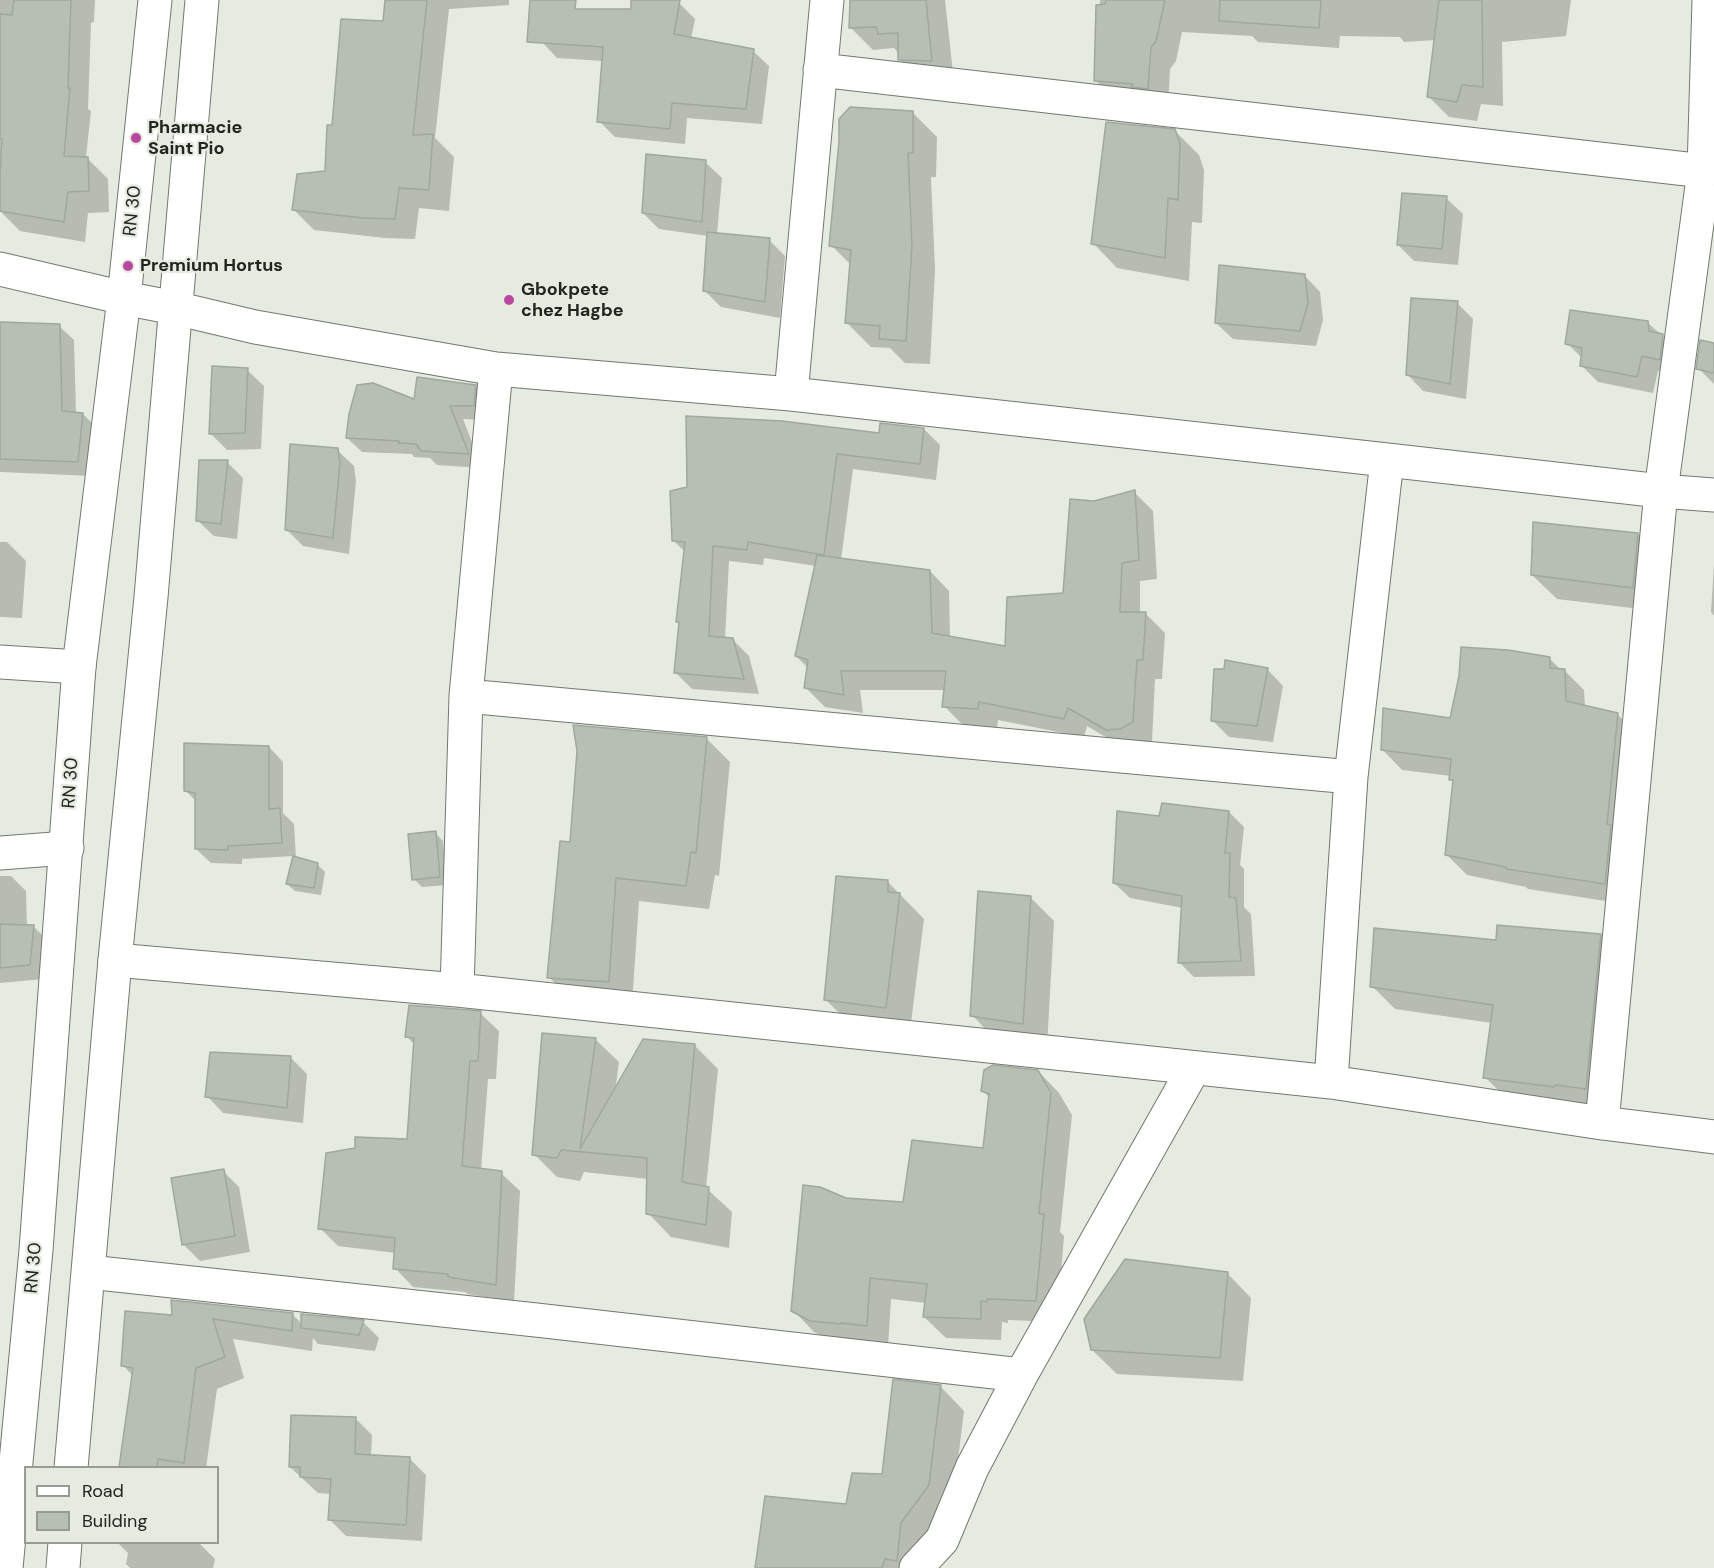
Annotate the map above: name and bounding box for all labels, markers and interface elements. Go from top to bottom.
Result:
place label: Pharmacie Saint Pio [148,117,242,160]
marker: Pharmacie Saint Pio [129,131,143,145]
street label: RN 30 [120,185,146,237]
place label: Premium Hortus [140,255,283,277]
marker: Premium Hortus [121,259,135,273]
place label: Gbokpete chez Hagbe [521,279,624,322]
marker: Gbokpete chez Hagbe [502,293,516,307]
street label: RN 30 [58,757,84,809]
street label: RN 30 [21,1242,47,1294]
legend [24,1466,219,1544]
text: Road [82,1479,124,1503]
text: Building [82,1509,147,1533]

